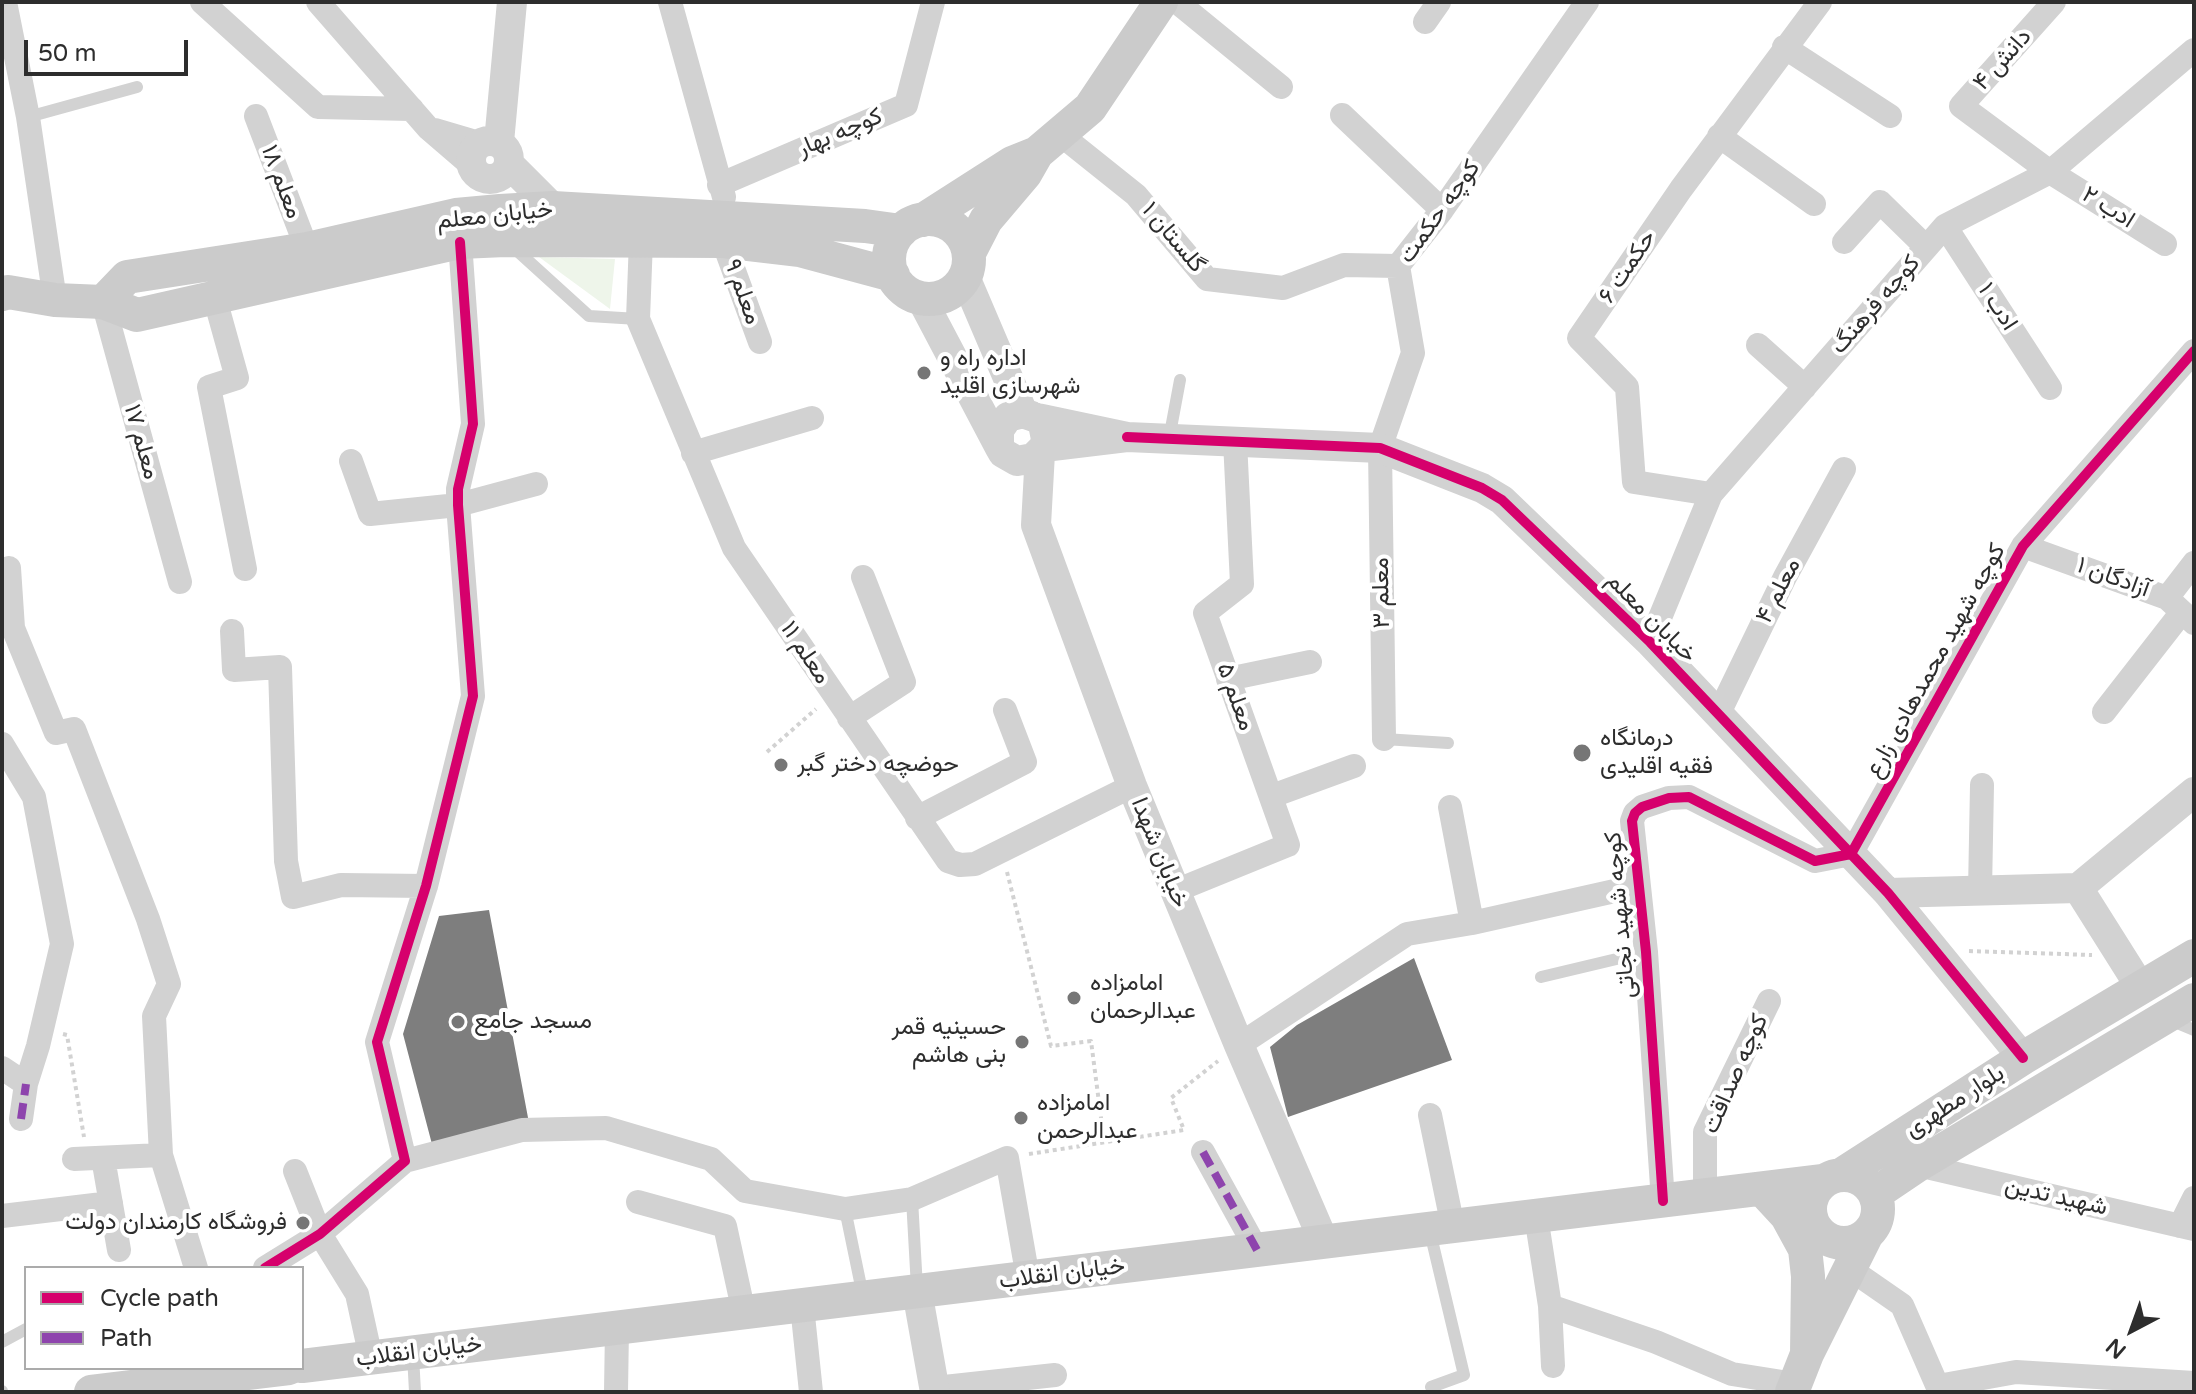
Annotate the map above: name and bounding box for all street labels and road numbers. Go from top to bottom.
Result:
street label: دانش ۴ [1968,23,2038,97]
street label: کوچه بهار [793,102,887,164]
street label: معلم ۱۸ [254,141,308,223]
street label: کوچه حکمت [1393,155,1487,269]
street label: ادب ۲ [2076,181,2140,235]
street label: خیابان معلم [436,196,554,236]
street label: گلستان ۱ [1135,197,1211,279]
street label: حکمت ۶ [1593,225,1663,309]
street label: کوچه فرهنگ [1825,250,1927,360]
street label: معلم ۹ [717,256,767,328]
street label: ادب ۱ [1971,278,2023,336]
street label: معلم ۱۷ [117,401,165,483]
street label: کوچه شهید محمدهادی زارع [1860,539,2012,783]
street label: آزادگان ۱ [2073,552,2153,604]
street label: معلم ۴ [1750,554,1808,628]
street label: معلم ۳ [1367,557,1397,629]
street label: خیابان معلم [1600,567,1702,669]
street label: معلم ۱۱ [774,616,836,690]
street label: معلم ۵ [1210,659,1260,735]
street label: خیابان شهدا [1124,794,1194,912]
street label: کوچه شهید نجاتی [1599,831,1643,999]
street label: کوچه صداقت [1697,1010,1775,1138]
street label: بلوار مطهری [1900,1059,2010,1145]
street label: شهید تدین [2002,1171,2110,1223]
street label: خیابان انقلاب [997,1252,1127,1296]
street label: خیابان انقلاب [354,1330,484,1374]

